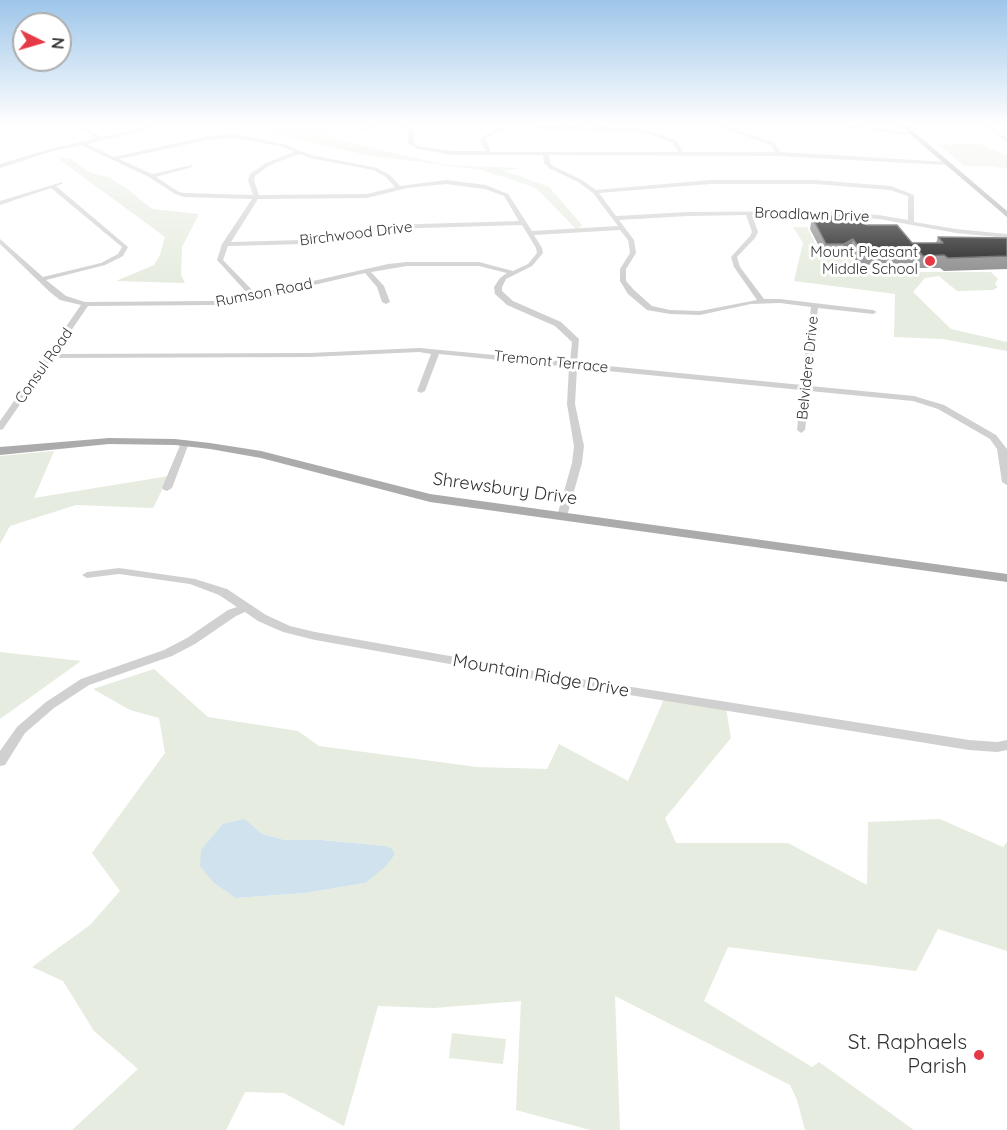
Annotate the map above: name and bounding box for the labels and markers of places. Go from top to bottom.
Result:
place label: Mount Pleasant Middle School [810,243,918,278]
marker: Mount Pleasant Middle School [923,254,937,268]
place label: St. Raphaels Parish [848,1030,967,1080]
marker: St. Raphaels Parish [972,1048,986,1062]

